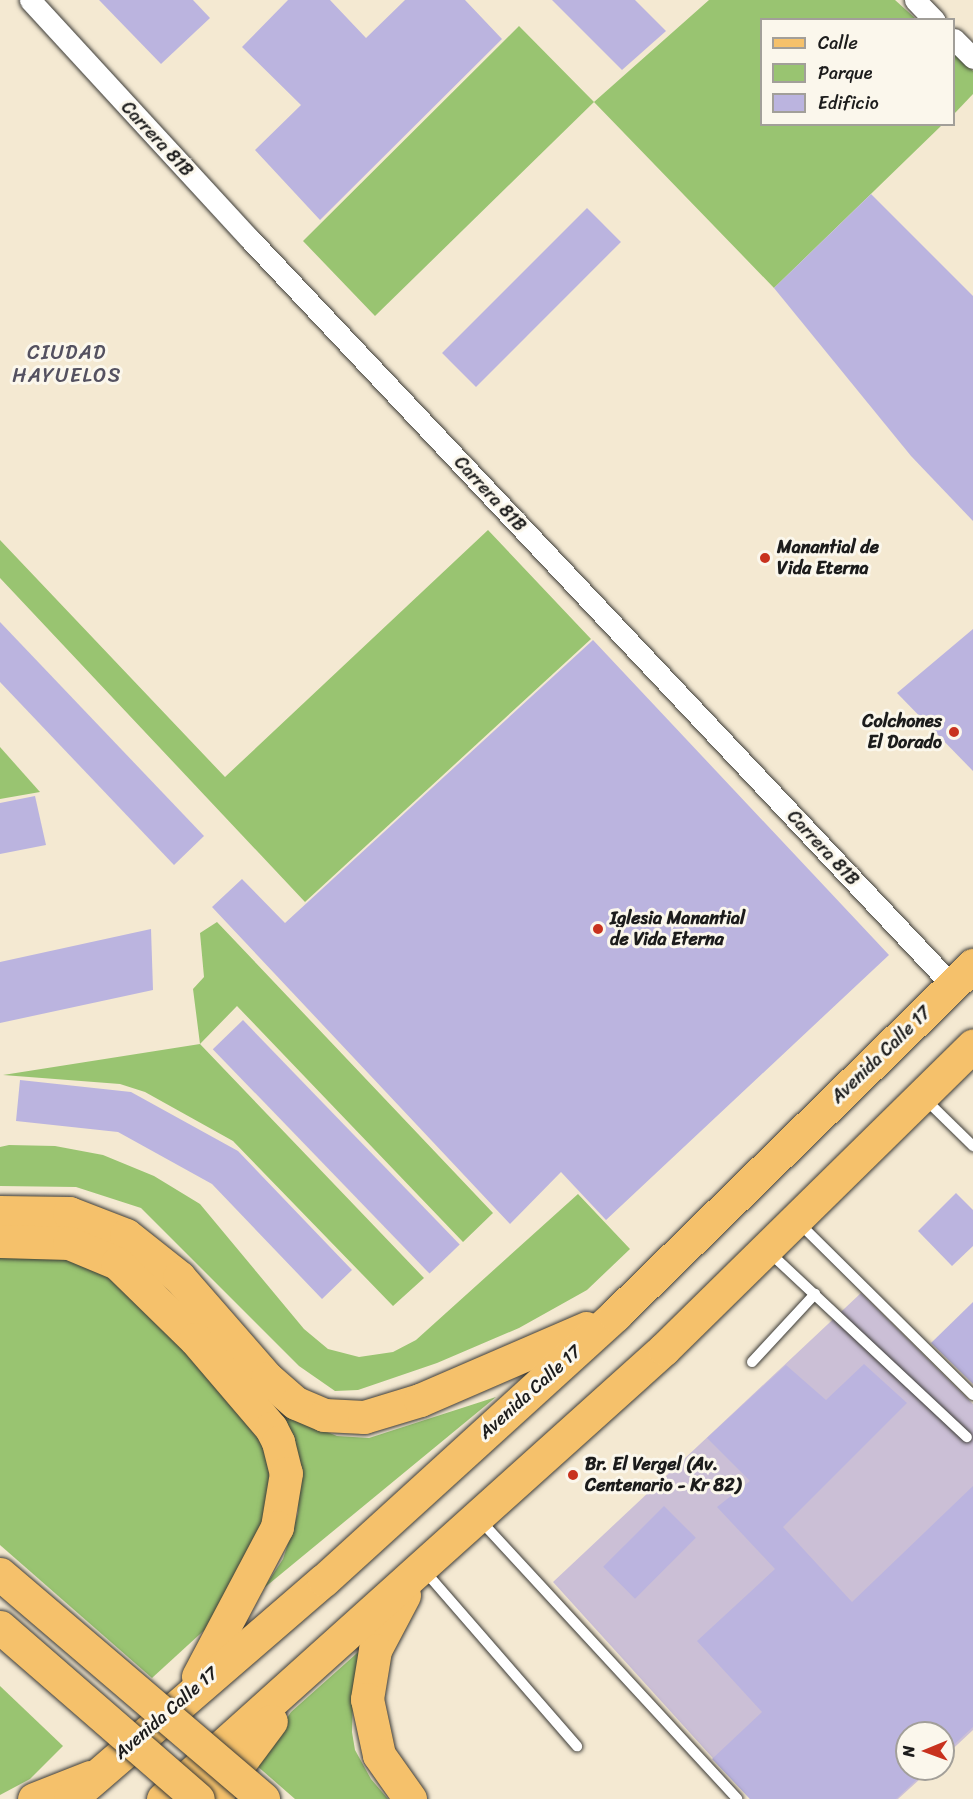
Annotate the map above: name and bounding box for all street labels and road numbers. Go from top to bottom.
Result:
street label: Carrera 81B [117,97,197,181]
street label: Carrera 81B [450,452,530,536]
street label: Carrera 81B [783,806,863,890]
street label: Avenida Calle 17 [827,1002,935,1108]
street label: Avenida Calle 17 [475,1341,585,1443]
street label: Avenida Calle 17 [110,1662,222,1764]

